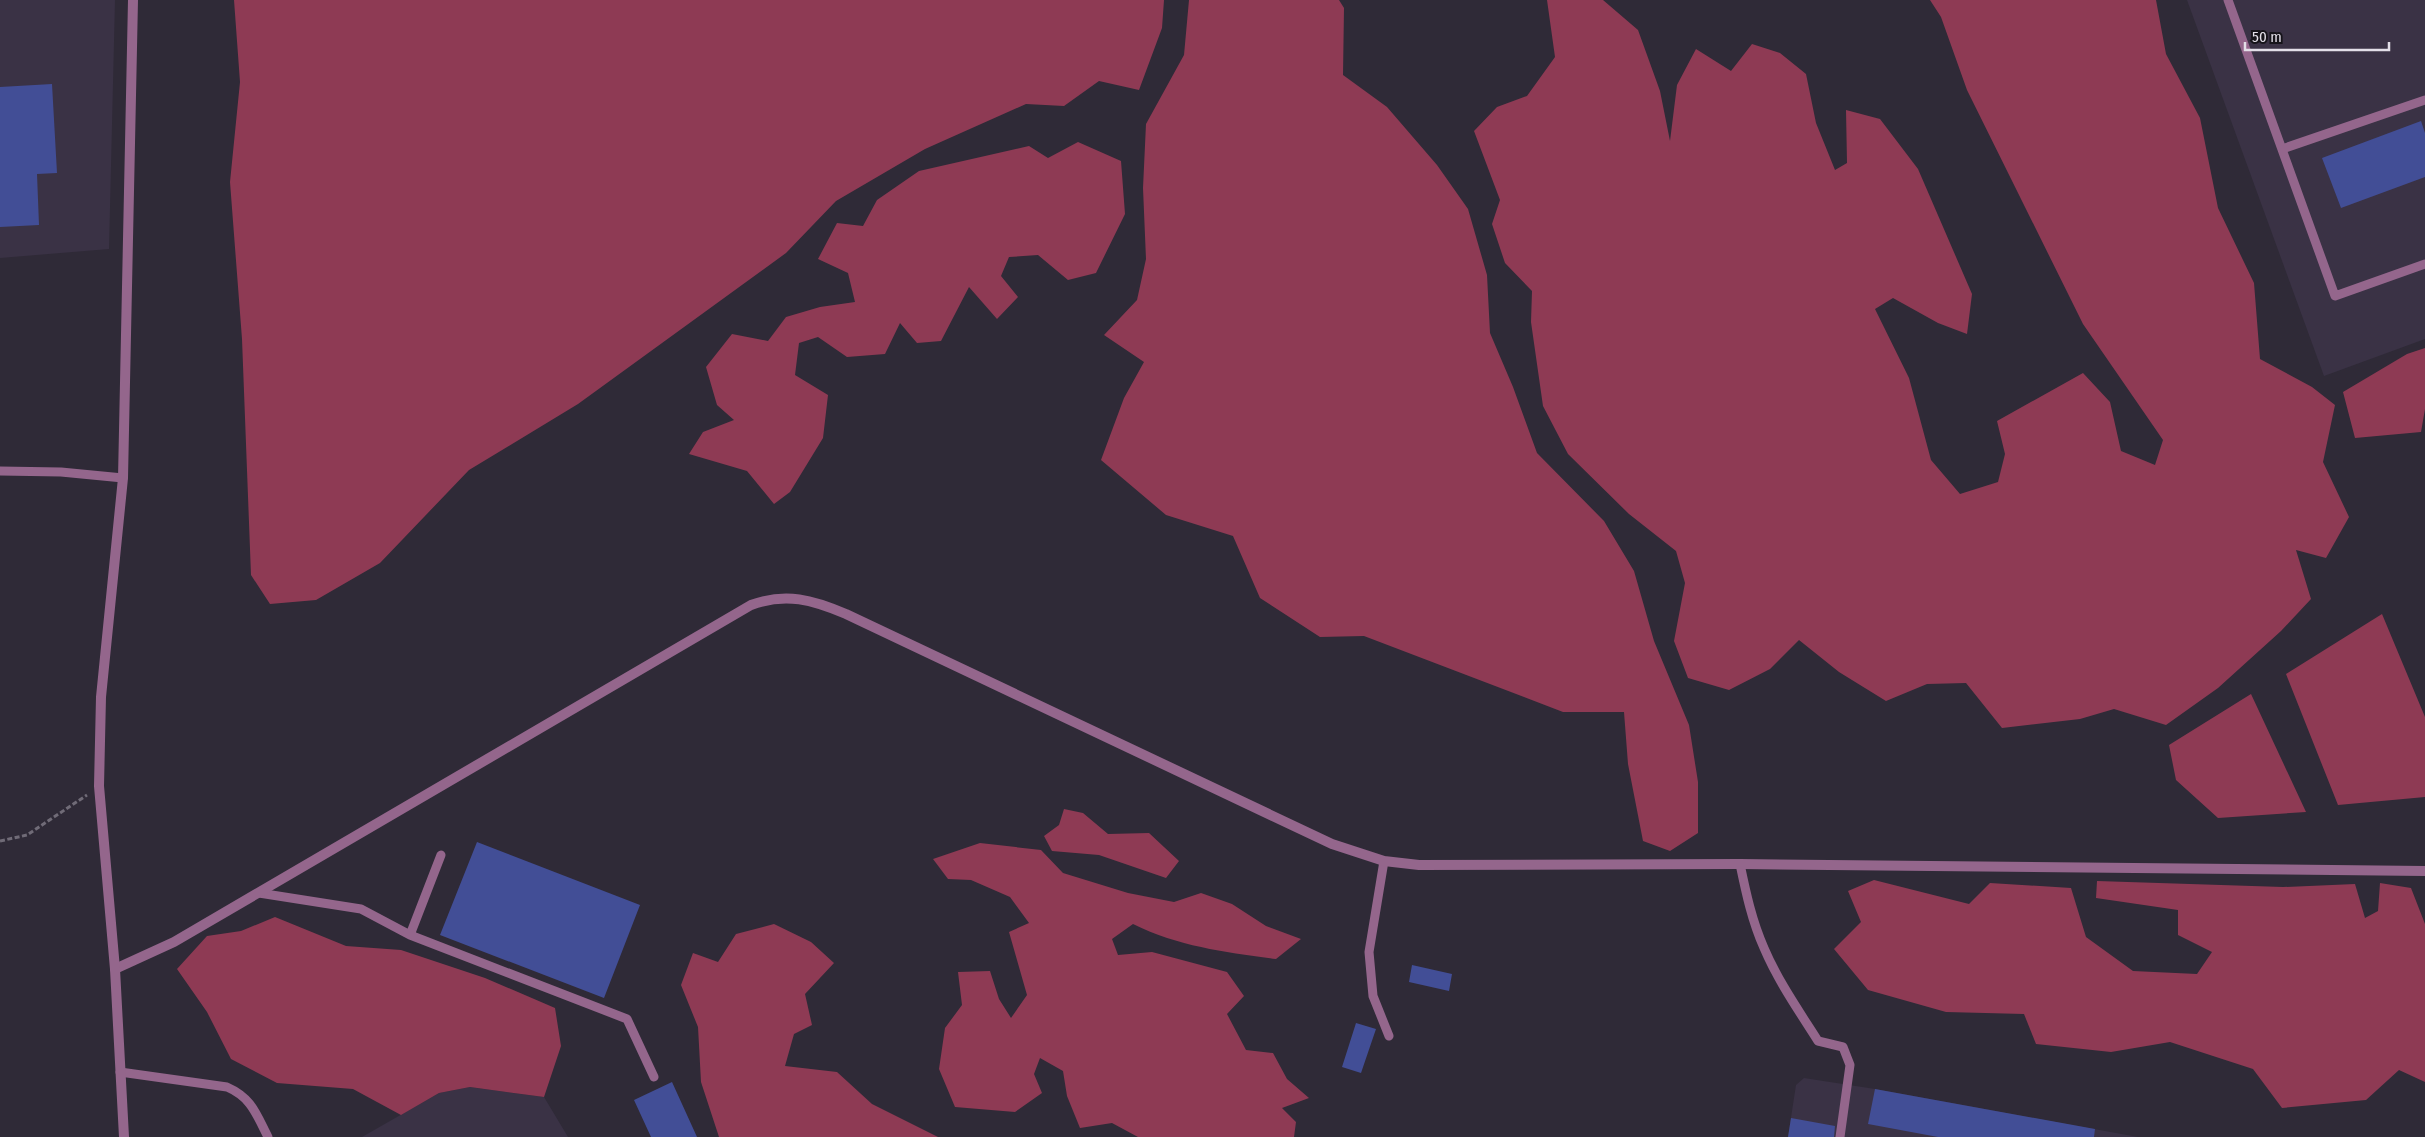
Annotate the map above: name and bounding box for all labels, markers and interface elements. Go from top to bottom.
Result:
scale bar [2245,20,2389,52]
text: 50 m [2252,28,2282,46]

